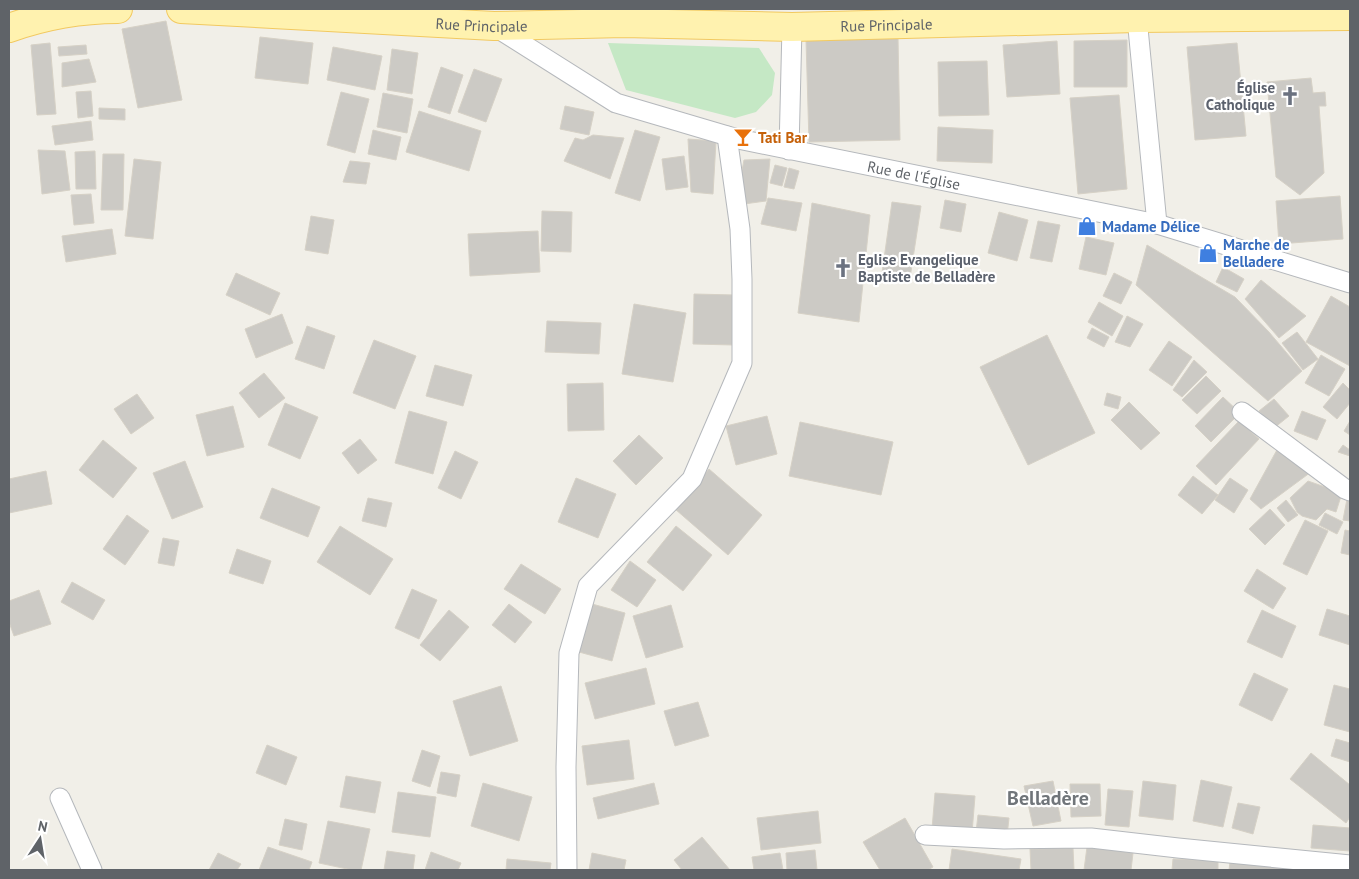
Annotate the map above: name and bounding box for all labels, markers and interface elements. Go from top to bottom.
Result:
street label: Rue Principale [435,13,528,36]
street label: Rue Principale [840,14,933,35]
place label: Église Catholique [1206,78,1275,114]
church icon: Église Catholique [1279,85,1301,107]
bar icon: Tati Bar [732,126,754,148]
place label: Tati Bar [758,128,808,147]
street label: Rue de l'Église [866,156,962,193]
shop icon: Madame Délice [1076,215,1098,237]
place label: Madame Délice [1102,217,1200,236]
place label: Marche de Belladere [1223,235,1290,271]
shop icon: Marche de Belladere [1197,242,1219,264]
place label: Eglise Evangelique Baptiste de Belladère [858,250,996,286]
church icon: Eglise Evangelique Baptiste de Belladère [832,257,854,279]
district label: Belladère [1007,785,1089,811]
north arrow [15,814,65,864]
text: N [36,817,49,836]

